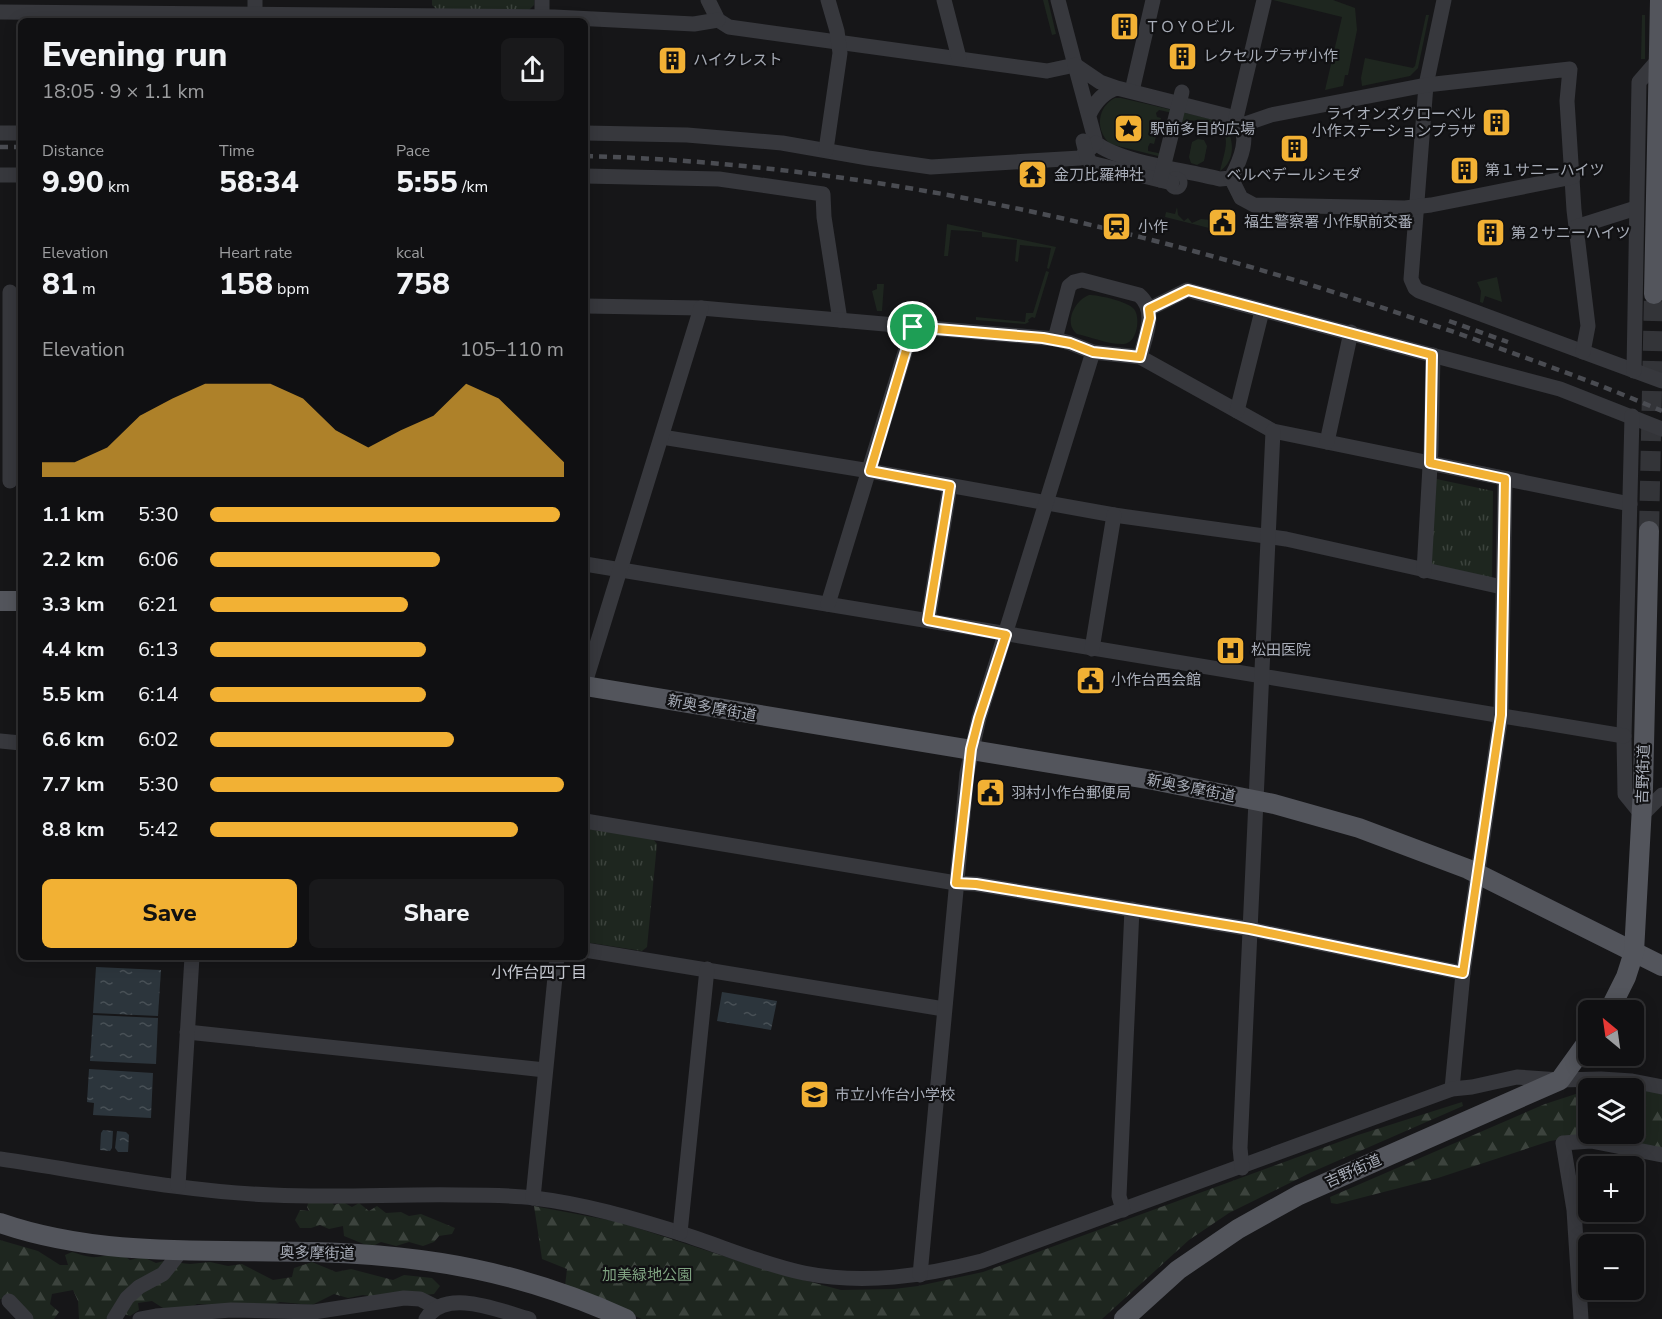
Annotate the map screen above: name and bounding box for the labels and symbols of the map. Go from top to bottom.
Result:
building icon: ＴＯＹＯビル [1108,11,1140,43]
place label: ＴＯＹＯビル [1145,17,1235,37]
building icon: レクセルプラザ小作 [1166,40,1198,72]
building icon: ハイクレスト [656,44,688,76]
place label: レクセルプラザ小作 [1203,46,1338,66]
place label: ハイクレスト [693,50,782,70]
place label: ライオンズグローベル 小作ステーションプラザ [1312,104,1476,141]
building icon: ライオンズグローベル 小作ステーションプラザ [1481,107,1513,139]
place icon: 駅前多目的広場 [1113,113,1145,145]
place label: 駅前多目的広場 [1150,119,1255,139]
building icon: ベルベデールシモダ [1278,132,1310,164]
building icon: 第１サニーハイツ [1448,154,1480,186]
temple icon: 金刀比羅神社 [1017,159,1049,191]
place label: 第１サニーハイツ [1485,160,1604,180]
place label: 金刀比羅神社 [1054,165,1144,185]
place label: ベルベデールシモダ [1226,165,1362,185]
public building icon: 福生警察署 小作駅前交番 [1207,206,1239,238]
station icon: 小作 [1101,211,1133,243]
place label: 福生警察署 小作駅前交番 [1244,212,1413,232]
place label: 小作 [1138,217,1168,237]
building icon: 第２サニーハイツ [1474,217,1506,249]
place label: 第２サニーハイツ [1511,223,1630,243]
pin [887,301,938,352]
hospital icon: 松田医院 [1214,634,1246,666]
place label: 松田医院 [1251,640,1311,660]
public building icon: 小作台西会館 [1074,664,1106,696]
place label: 小作台西会館 [1111,670,1201,690]
street label: 新奥多摩街道 [666,690,758,726]
street label: 吉野街道 [1632,744,1654,804]
street label: 新奥多摩街道 [1145,770,1237,806]
public building icon: 羽村小作台郵便局 [974,777,1006,809]
place label: 羽村小作台郵便局 [1011,783,1131,803]
district label: 小作台四丁目 [491,962,587,984]
north arrow [1578,1000,1644,1066]
school or university icon: 市立小作台小学校 [798,1079,830,1111]
place label: 市立小作台小学校 [835,1085,955,1105]
street label: 吉野街道 [1322,1150,1384,1192]
street label: 奥多摩街道 [279,1242,355,1264]
park label: 加美緑地公園 [602,1265,692,1285]

